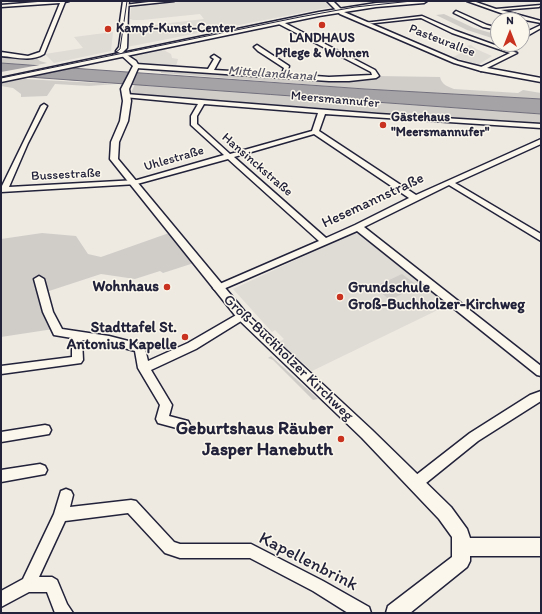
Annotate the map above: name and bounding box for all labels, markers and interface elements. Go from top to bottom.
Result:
north arrow [490,12,530,52]
text: N [506,14,514,27]
marker: LANDHAUS Pflege & Wohnen [317,20,327,30]
place label: Kampf-Kunst-Center [116,21,235,37]
street label: Pasteurallee [407,21,477,61]
marker: Kampf-Kunst-Center [103,24,113,34]
place label: LANDHAUS Pflege & Wohnen [275,31,369,62]
water label: Mittellandkanal [227,63,317,85]
street label: Meersmannufer [290,88,380,112]
place label: Gästehaus "Meersmannufer" [391,110,489,141]
marker: Gästehaus "Meersmannufer" [378,120,388,130]
street label: Hansinckstraße [218,130,296,200]
street label: Uhlestraße [142,143,206,175]
street label: Bussestraße [31,165,101,185]
street label: Hesemannstraße [319,169,427,233]
place label: Wohnhaus [93,278,159,296]
place label: Grundschule Groß-Buchholzer-Kirchweg [348,279,525,314]
marker: Wohnhaus [162,282,172,292]
street label: Groß-Buchholzer Kirchweg [219,291,357,425]
marker: Grundschule Groß-Buchholzer-Kirchweg [335,292,345,302]
place label: Stadttafel St. Antonius Kapelle [67,319,177,354]
marker: Stadttafel St. Antonius Kapelle [180,332,190,342]
place label: Geburtshaus Räuber Jasper Hanebuth [176,418,333,460]
marker: Geburtshaus Räuber Jasper Hanebuth [336,434,346,444]
street label: Kapellenbrink [255,528,361,596]

